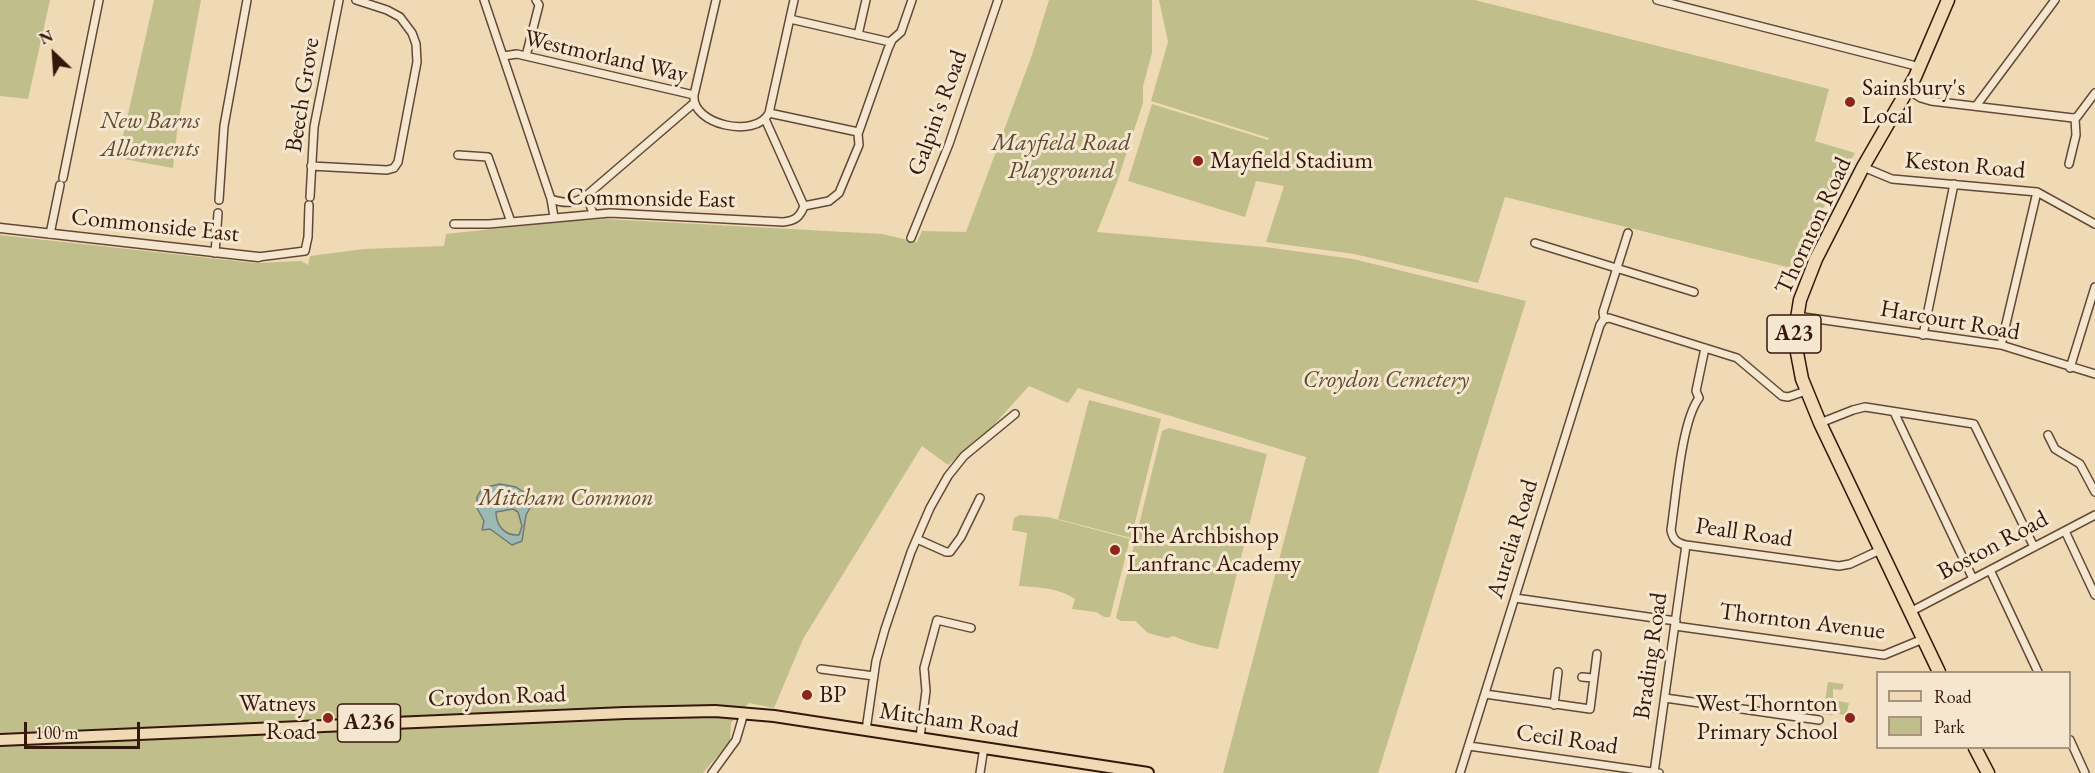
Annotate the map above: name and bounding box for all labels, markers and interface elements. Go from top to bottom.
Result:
north arrow [24,24,84,84]
street label: Westmorland Way [521,24,691,90]
text: N [36,25,56,49]
street label: Beech Grove [280,36,326,154]
street label: Galpin's Road [902,46,974,180]
place label: Sainsbury's Local [1862,74,1965,130]
marker: Sainsbury's Local [1843,95,1857,109]
park label: New Barns Allotments [100,107,200,163]
park label: Mayfield Road Playground [991,129,1131,185]
street label: Keston Road [1904,146,2026,186]
place label: Mayfield Stadium [1210,147,1373,175]
street label: Thornton Road [1770,153,1858,299]
marker: Mayfield Stadium [1191,154,1205,168]
street label: Commonside East [566,183,736,215]
street label: Commonside East [70,203,240,249]
street label: Harcourt Road [1878,295,2022,347]
road number: A23 [1767,315,1821,353]
park label: Croydon Cemetery [1303,366,1469,394]
street label: Aurelia Road [1481,476,1545,602]
park label: Mitcham Common [478,484,654,512]
street label: Boston Road [1933,505,2053,587]
street label: Peall Road [1694,512,1794,554]
place label: The Archbishop Lanfranc Academy [1127,522,1301,578]
marker: The Archbishop Lanfranc Academy [1108,543,1122,557]
street label: Brading Road [1628,591,1674,721]
street label: Thornton Avenue [1717,598,1887,646]
legend [1876,671,2071,749]
street label: Croydon Road [428,680,566,714]
place label: BP [819,681,846,709]
text: Road [1934,685,1972,708]
marker: BP [800,688,814,702]
place label: Watneys Road [239,690,316,746]
place label: West Thornton Primary School [1696,690,1838,746]
street label: Mitcham Road [877,697,1021,745]
road number: A236 [338,704,400,742]
scale bar [27,710,142,748]
marker: Watneys Road [321,711,335,725]
marker: West Thornton Primary School [1843,711,1857,725]
text: Park [1934,715,1965,738]
street label: Cecil Road [1514,719,1620,761]
text: 100 m [35,721,79,744]

